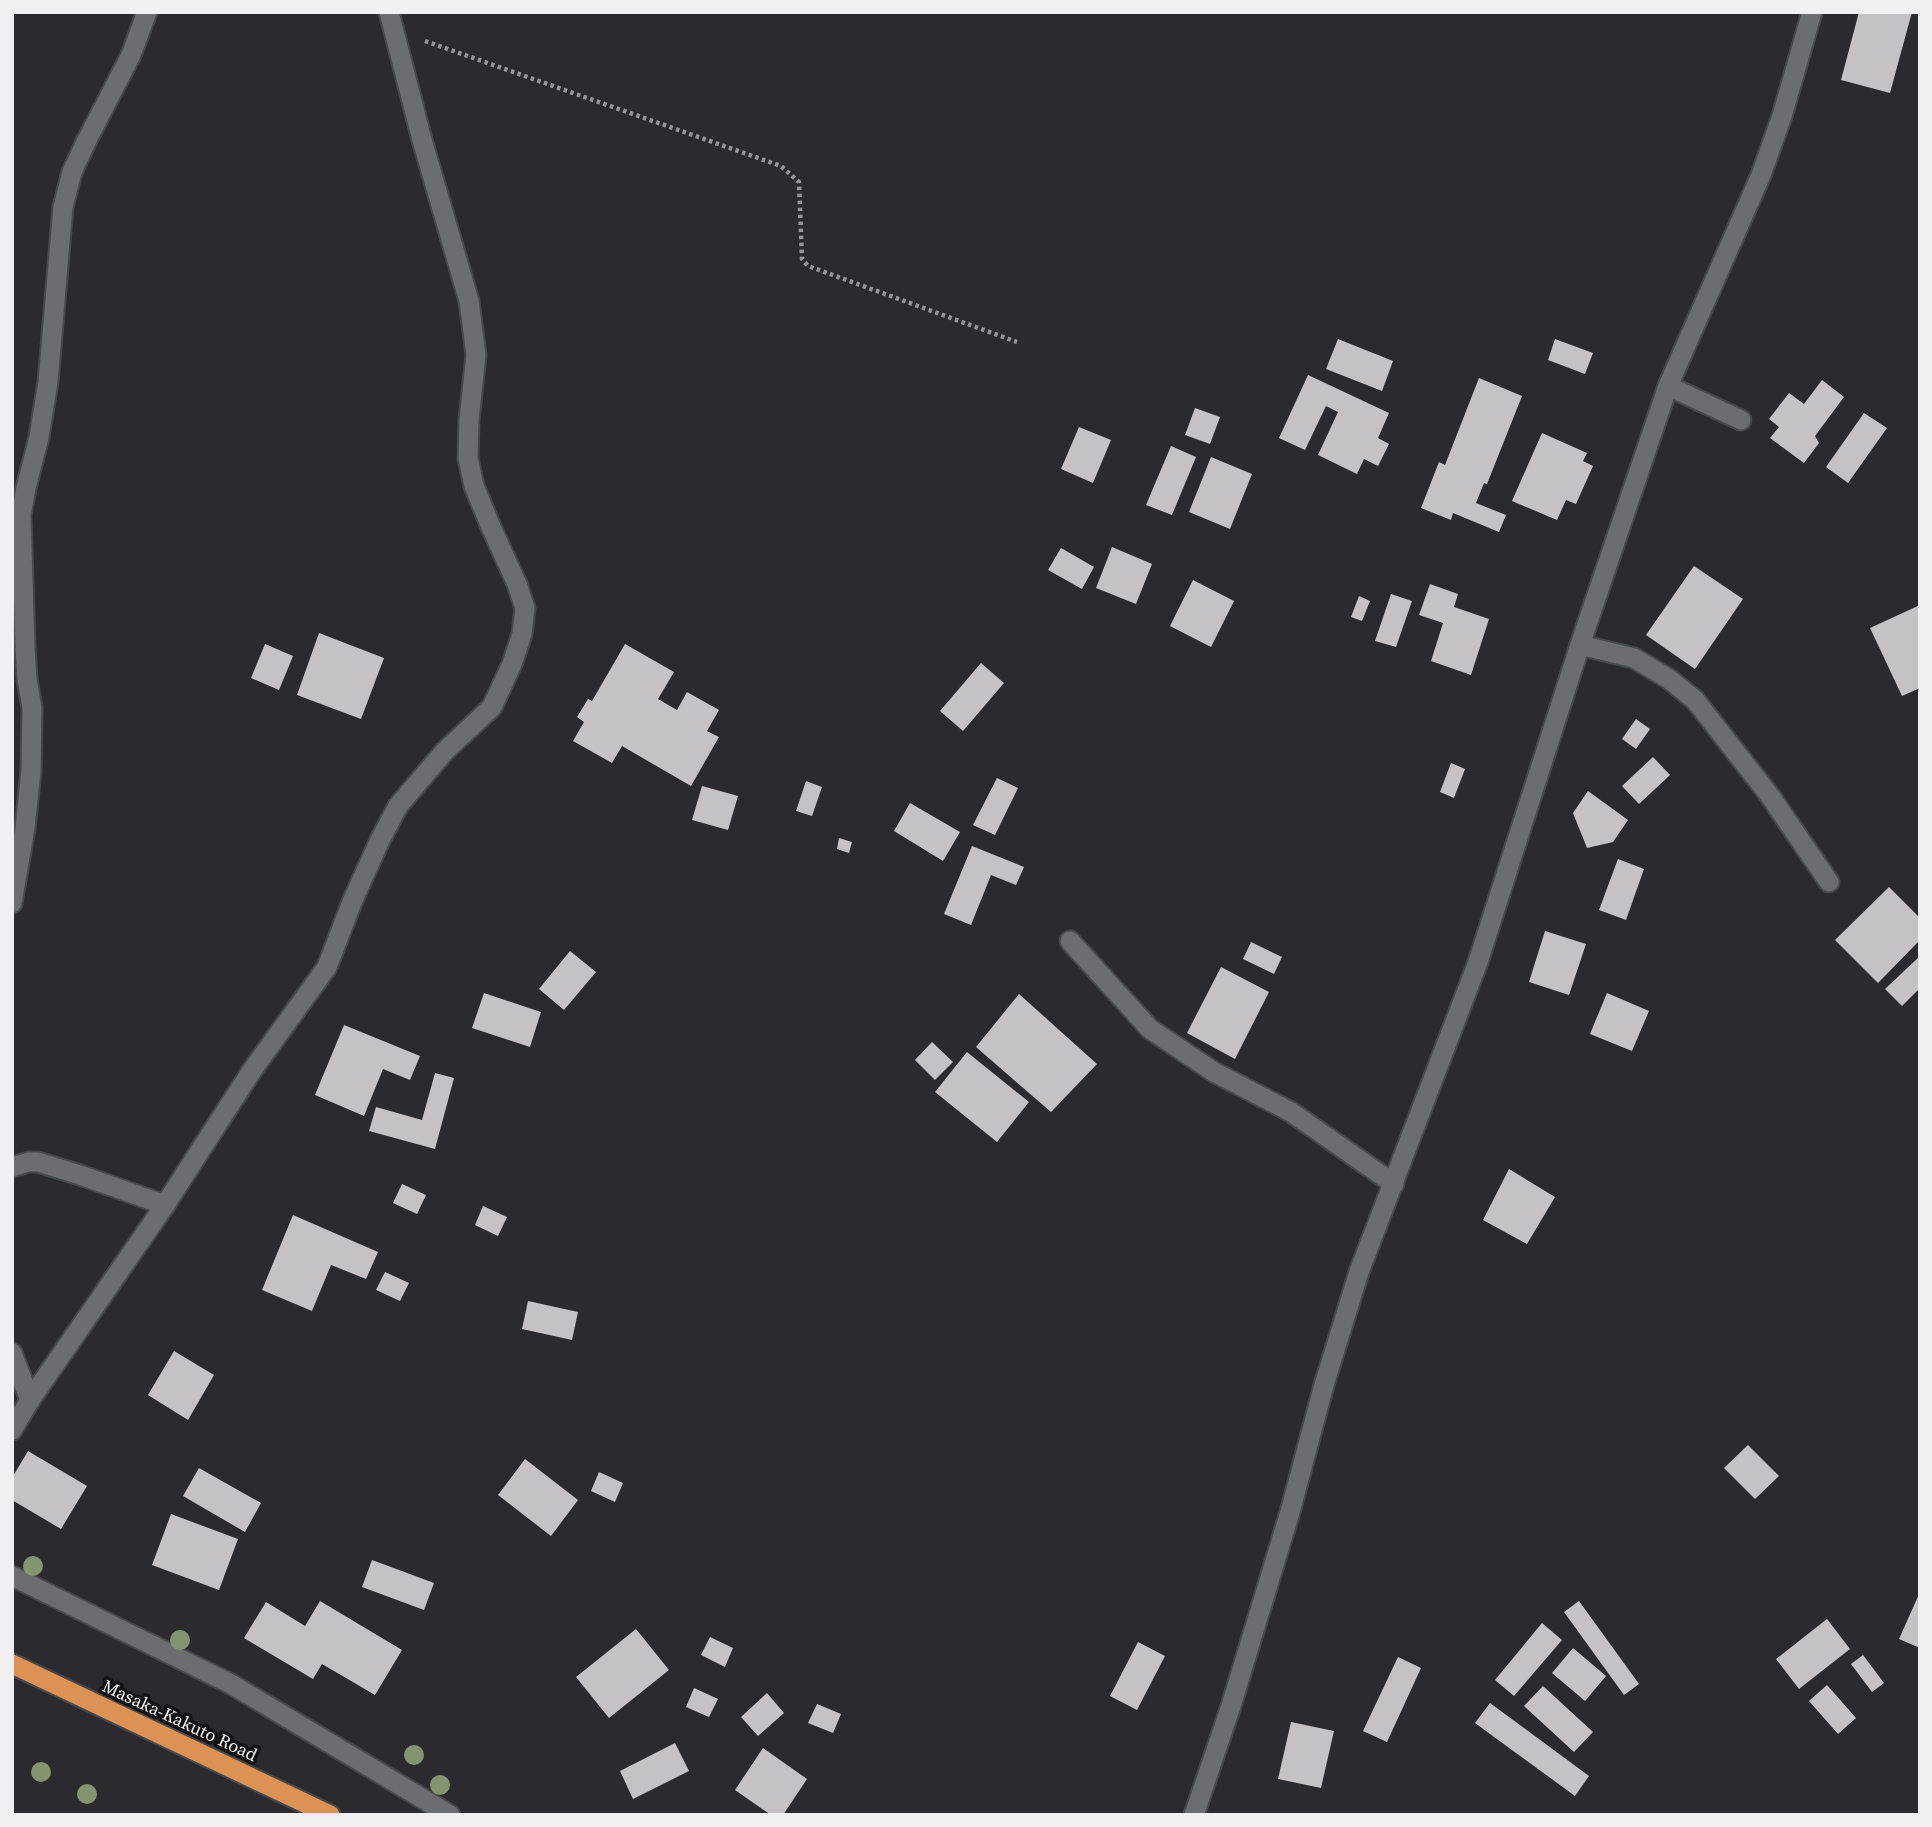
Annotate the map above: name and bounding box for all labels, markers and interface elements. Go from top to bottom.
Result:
street label: Masaka-Kakuto Road [98,1673,262,1767]

